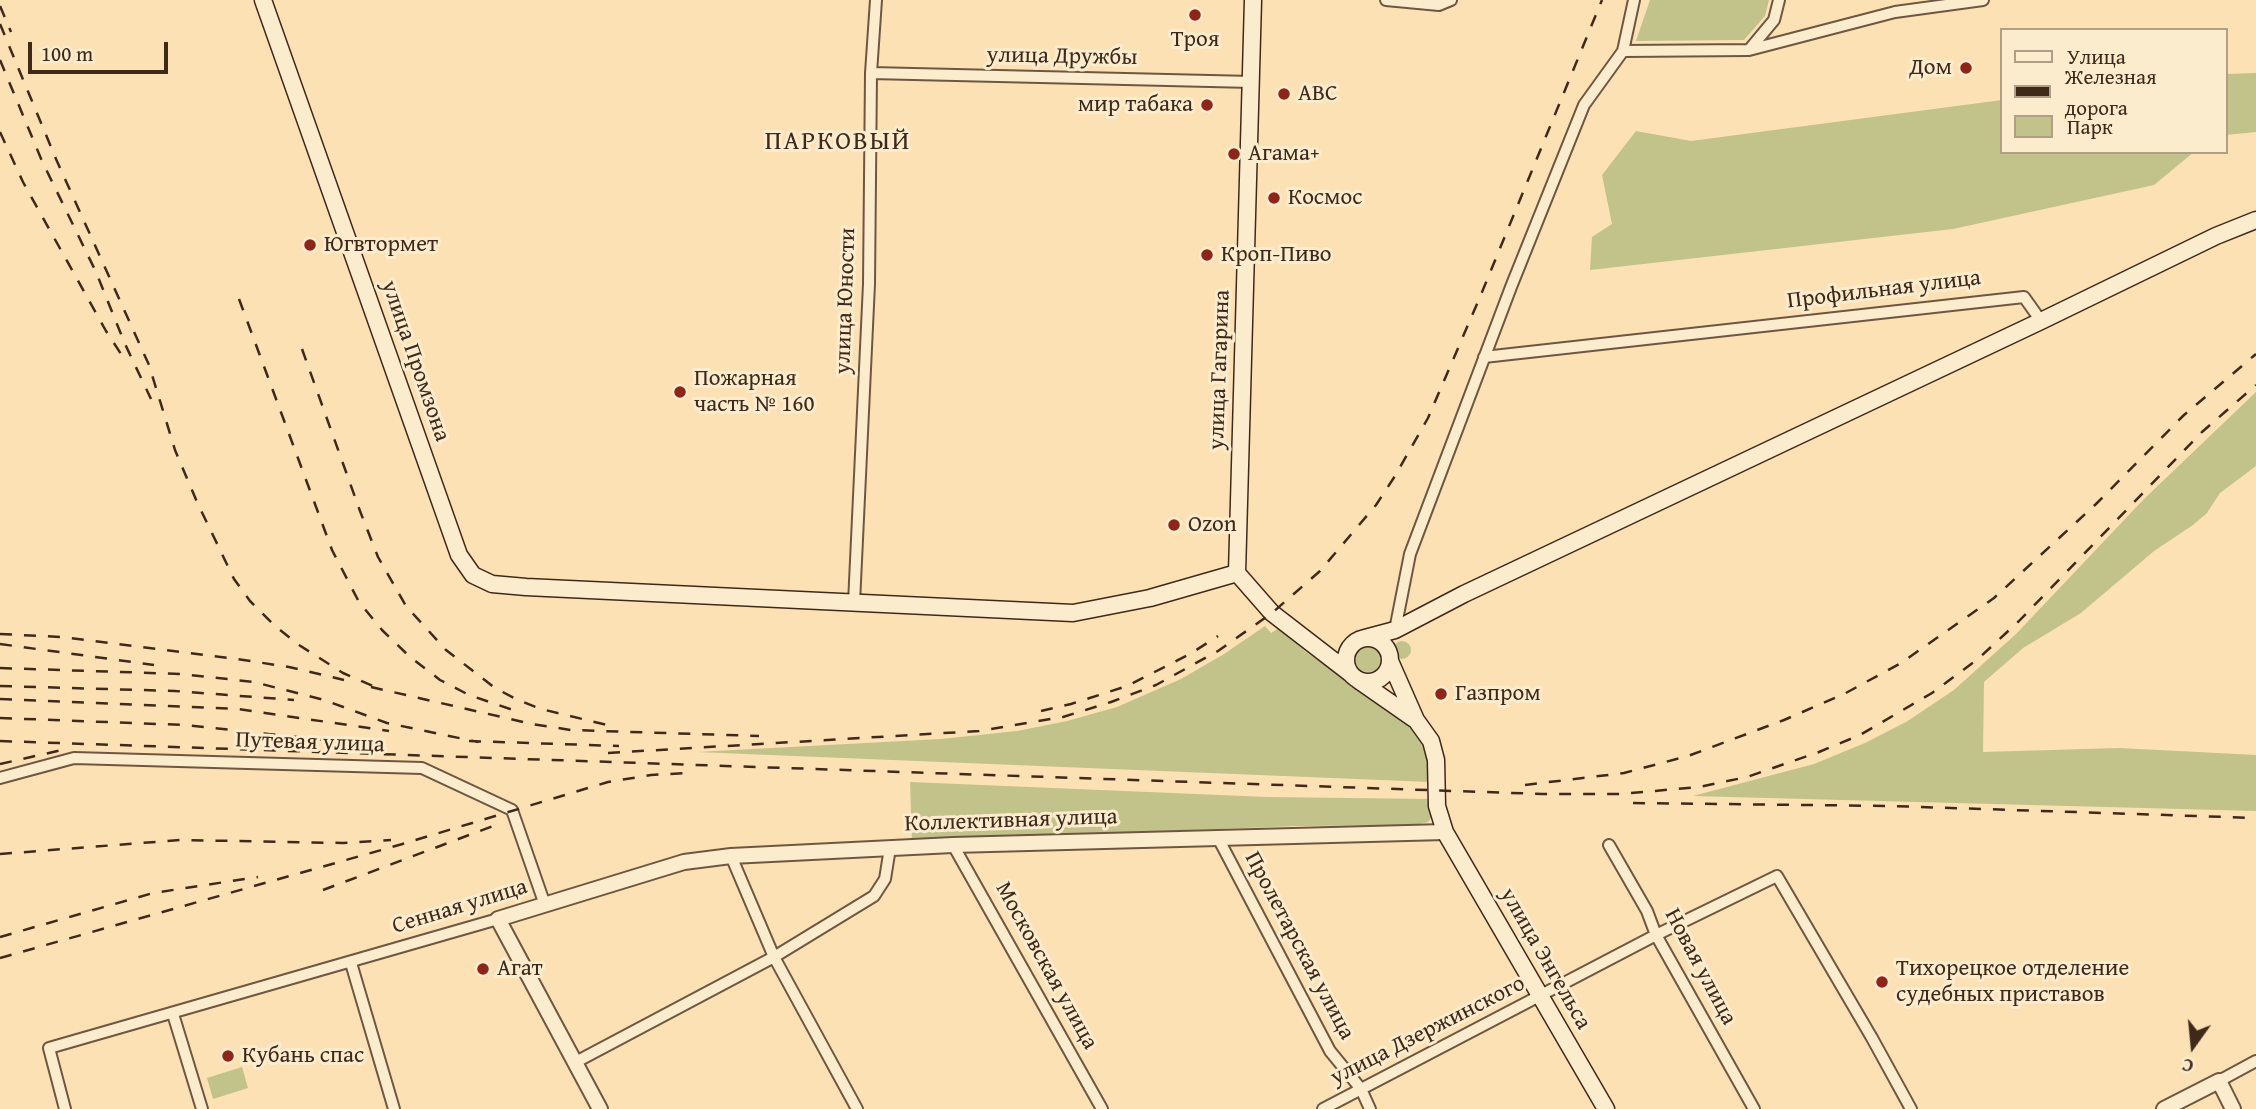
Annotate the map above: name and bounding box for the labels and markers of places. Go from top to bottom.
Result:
marker: Троя [1187,7,1203,23]
place label: Троя [1171,26,1219,54]
place label: Дом [1909,54,1952,82]
marker: Дом [1958,60,1974,76]
place label: ABC [1298,80,1337,108]
marker: ABC [1276,86,1292,102]
place label: мир табака [1078,91,1193,119]
marker: мир табака [1199,97,1215,113]
place label: Агама+ [1248,140,1320,168]
marker: Агама+ [1226,146,1242,162]
place label: Космос [1288,184,1362,212]
marker: Космос [1266,190,1282,206]
place label: Югвтормет [324,231,438,259]
marker: Югвтормет [302,237,318,253]
place label: Кроп-Пиво [1221,241,1332,269]
marker: Кроп-Пиво [1199,247,1215,263]
place label: Пожарная часть № 160 [694,365,814,419]
marker: Пожарная часть № 160 [672,384,688,400]
place label: Ozon [1188,511,1237,539]
marker: Ozon [1166,517,1182,533]
place label: Газпром [1455,680,1541,708]
marker: Газпром [1433,686,1449,702]
place label: Агат [497,955,543,983]
place label: Тихорецкое отделение судебных приставов [1896,955,2129,1009]
marker: Агат [475,961,491,977]
marker: Тихорецкое отделение судебных приставов [1874,974,1890,990]
place label: Кубань спас [242,1042,364,1070]
marker: Кубань спас [220,1048,236,1064]

